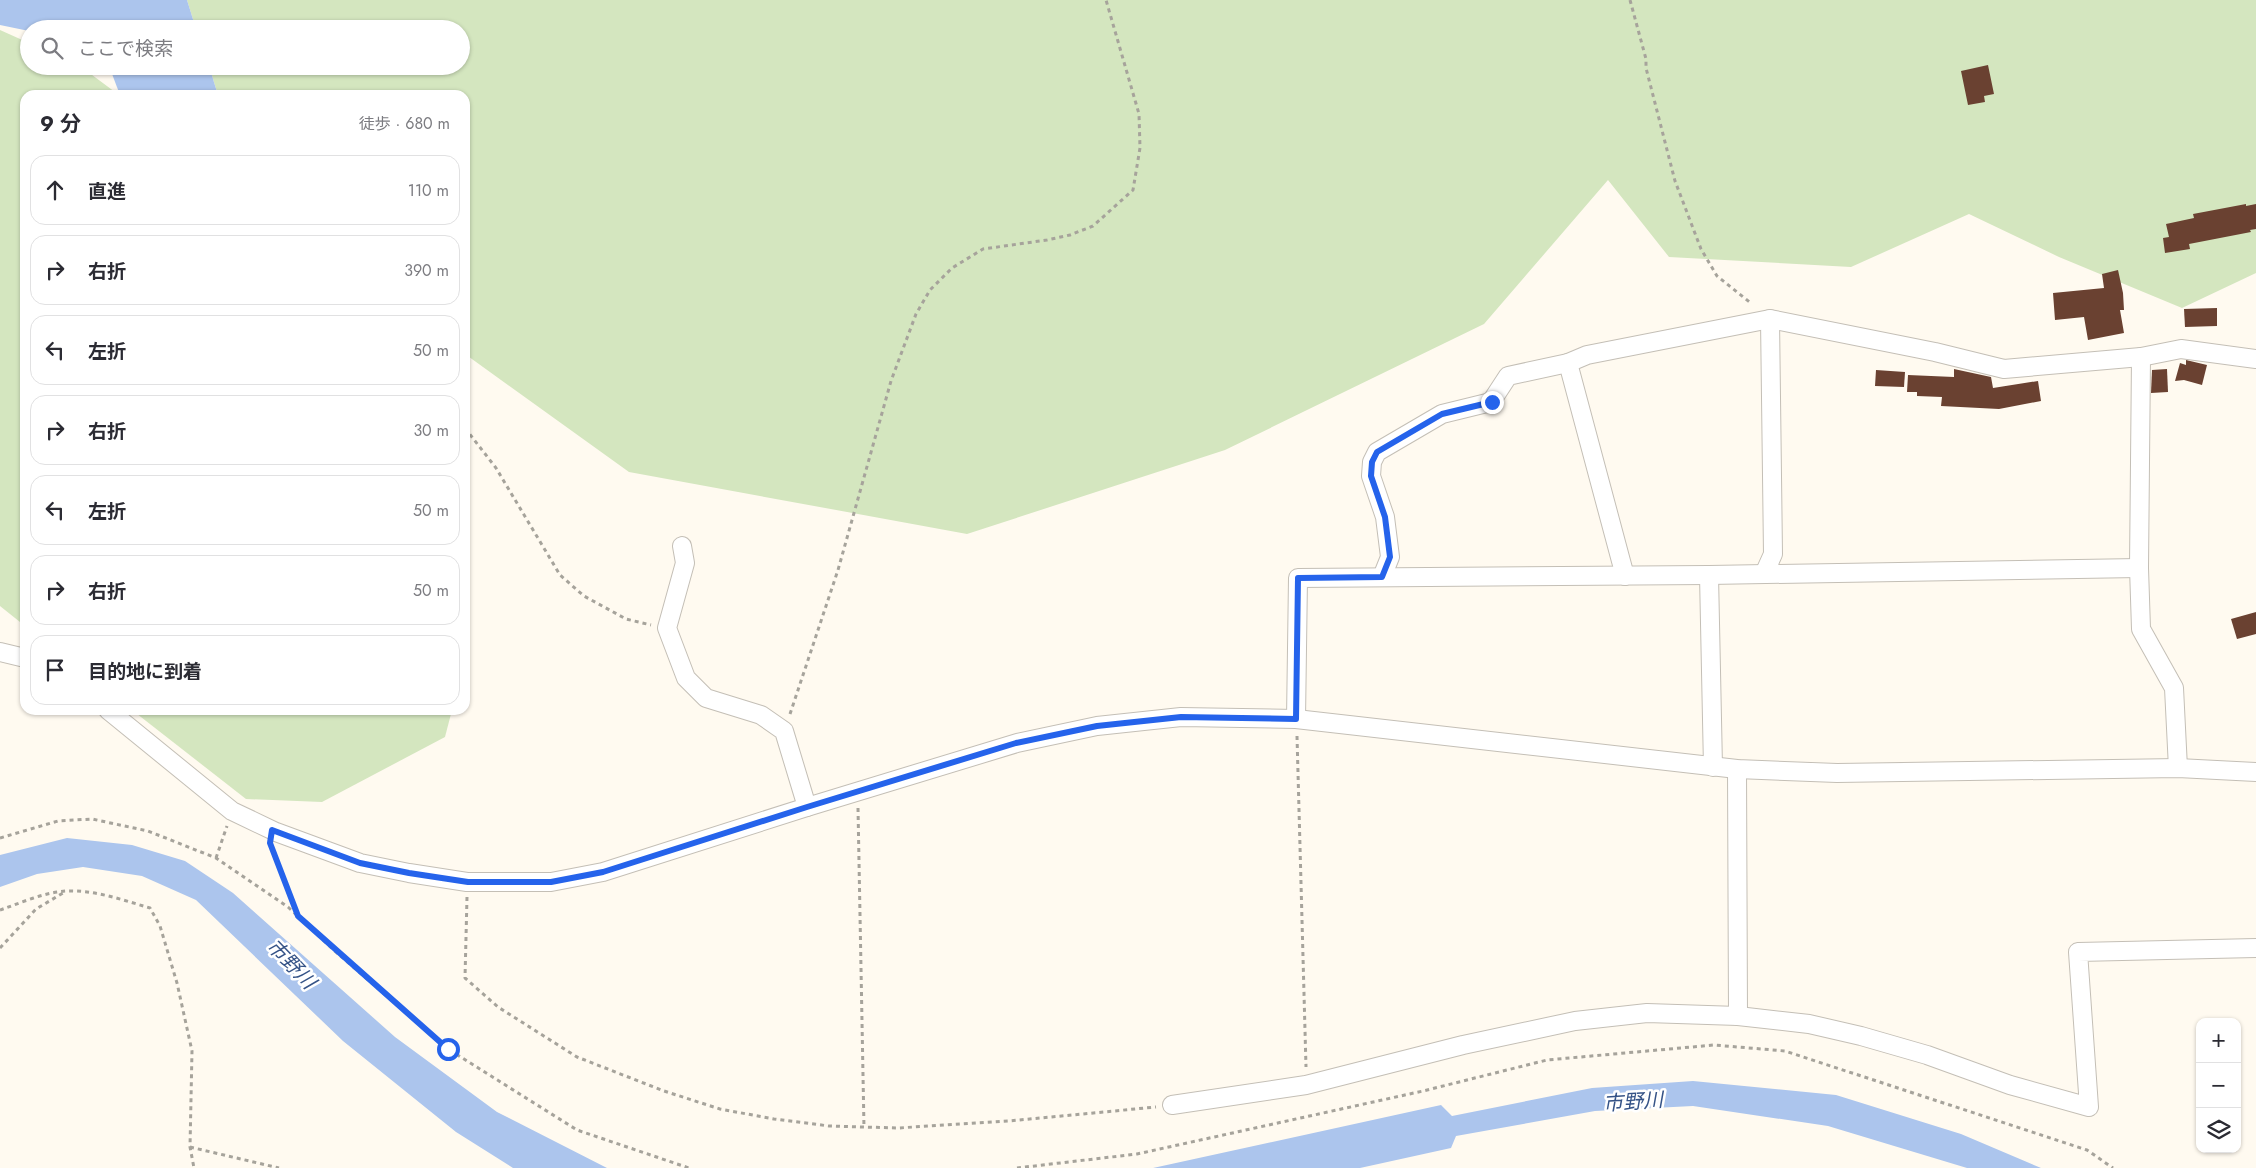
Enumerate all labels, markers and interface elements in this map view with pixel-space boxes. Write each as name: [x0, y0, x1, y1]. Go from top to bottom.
search box: [20, 20, 470, 75]
icon: search: [38, 34, 66, 62]
text: ここで検索: [78, 35, 173, 62]
text: 9 分: [40, 109, 81, 139]
text: 徒歩 · 680 m: [359, 112, 450, 135]
icon: ahead: [41, 176, 69, 204]
text: 直進: [88, 178, 126, 205]
text: 110 m: [408, 179, 449, 202]
icon: right: [41, 256, 69, 284]
text: 右折: [88, 258, 126, 285]
text: 390 m: [404, 259, 449, 282]
icon: left: [41, 336, 69, 364]
text: 左折: [88, 338, 126, 365]
text: 50 m: [413, 339, 449, 362]
route end: [1481, 391, 1504, 414]
icon: right: [41, 416, 69, 444]
text: 右折: [88, 418, 126, 445]
text: 30 m: [413, 419, 449, 442]
icon: left: [41, 496, 69, 524]
text: 左折: [88, 498, 126, 525]
text: 50 m: [413, 499, 449, 522]
icon: right: [41, 576, 69, 604]
text: 右折: [88, 578, 126, 605]
text: 50 m: [413, 579, 449, 602]
icon: arrive: [41, 656, 69, 684]
text: 目的地に到着: [88, 658, 202, 685]
water label: 市野川: [260, 932, 324, 997]
map controls: [2196, 1018, 2241, 1153]
button: +: [2196, 1018, 2241, 1063]
route start: [437, 1038, 460, 1061]
button: −: [2196, 1063, 2241, 1108]
water label: 市野川: [1602, 1085, 1666, 1119]
button: layers: [2196, 1108, 2241, 1153]

